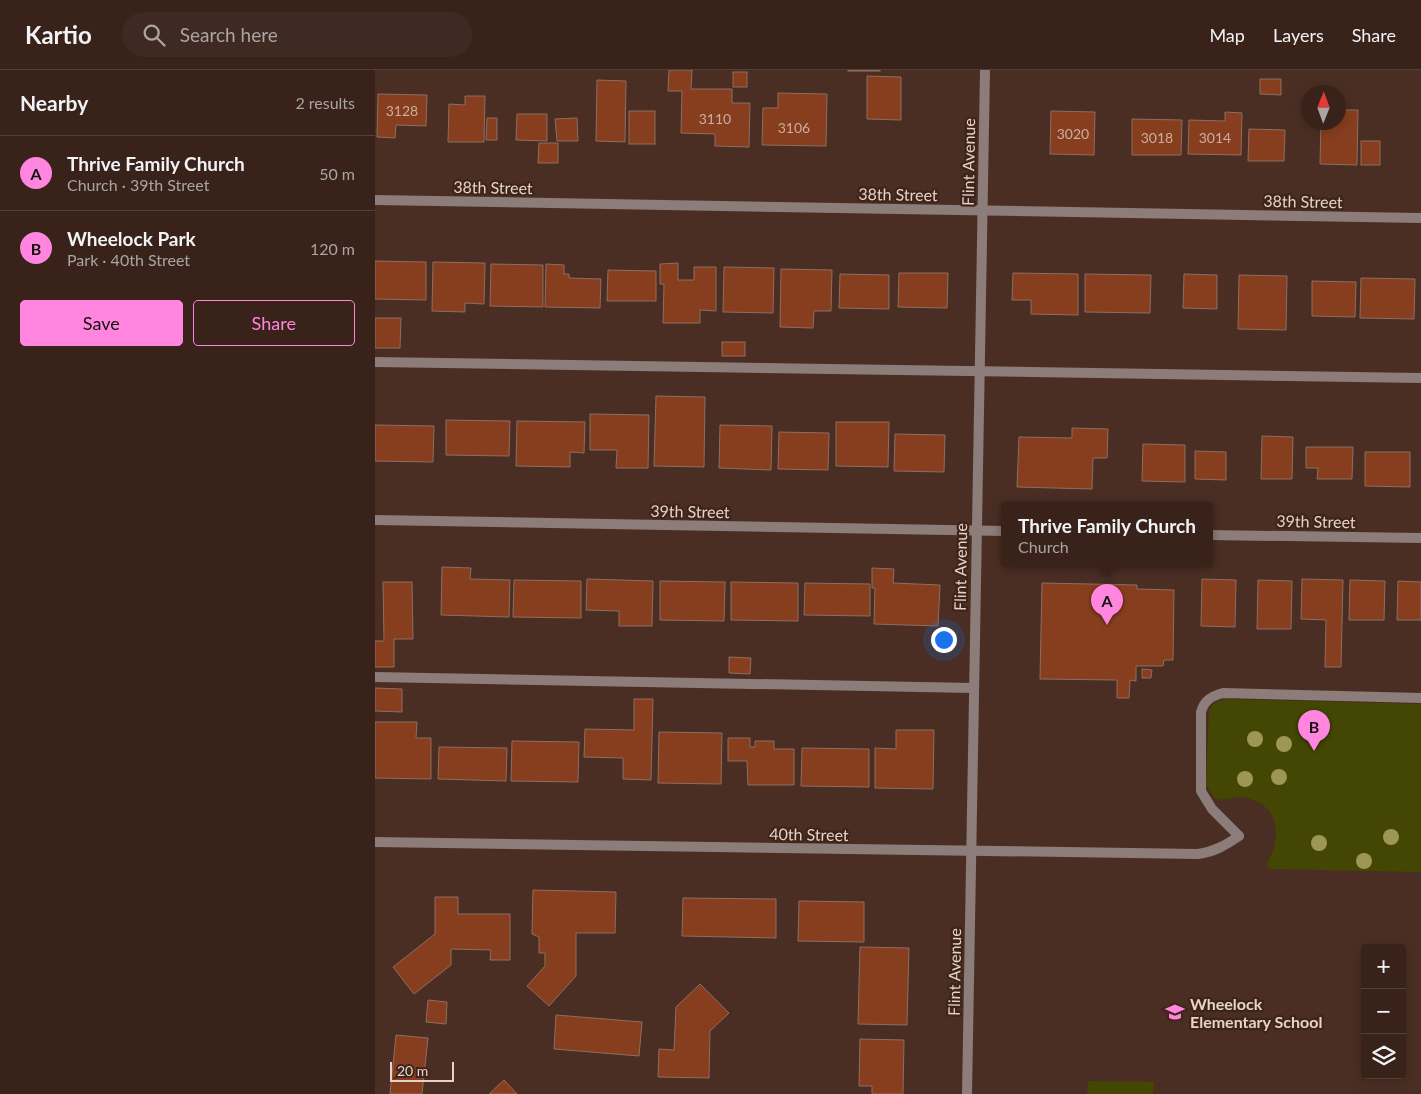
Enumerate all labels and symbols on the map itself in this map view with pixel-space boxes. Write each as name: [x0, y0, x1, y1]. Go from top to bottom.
north arrow: [1301, 85, 1346, 130]
house number: 3128: [386, 102, 418, 119]
house number: 3110: [699, 110, 731, 127]
street label: Flint Avenue: [958, 118, 978, 206]
house number: 3106: [778, 119, 810, 136]
house number: 3020: [1057, 125, 1089, 142]
house number: 3018: [1141, 129, 1173, 146]
house number: 3014: [1199, 129, 1231, 146]
street label: 38th Street: [453, 177, 533, 197]
street label: 38th Street: [858, 184, 938, 204]
street label: 38th Street: [1263, 191, 1343, 211]
street label: 39th Street: [650, 501, 730, 521]
street label: 39th Street: [1276, 511, 1356, 531]
street label: Flint Avenue: [950, 523, 970, 611]
pin: A: [1091, 584, 1123, 625]
your location: [931, 627, 957, 653]
pin: B: [1298, 710, 1330, 751]
street label: 40th Street: [769, 824, 849, 844]
street label: Flint Avenue: [944, 928, 964, 1016]
place label: Wheelock Elementary School: [1190, 994, 1322, 1031]
school or university icon: Wheelock Elementary School: [1164, 1001, 1186, 1023]
scale bar: [390, 1059, 454, 1082]

